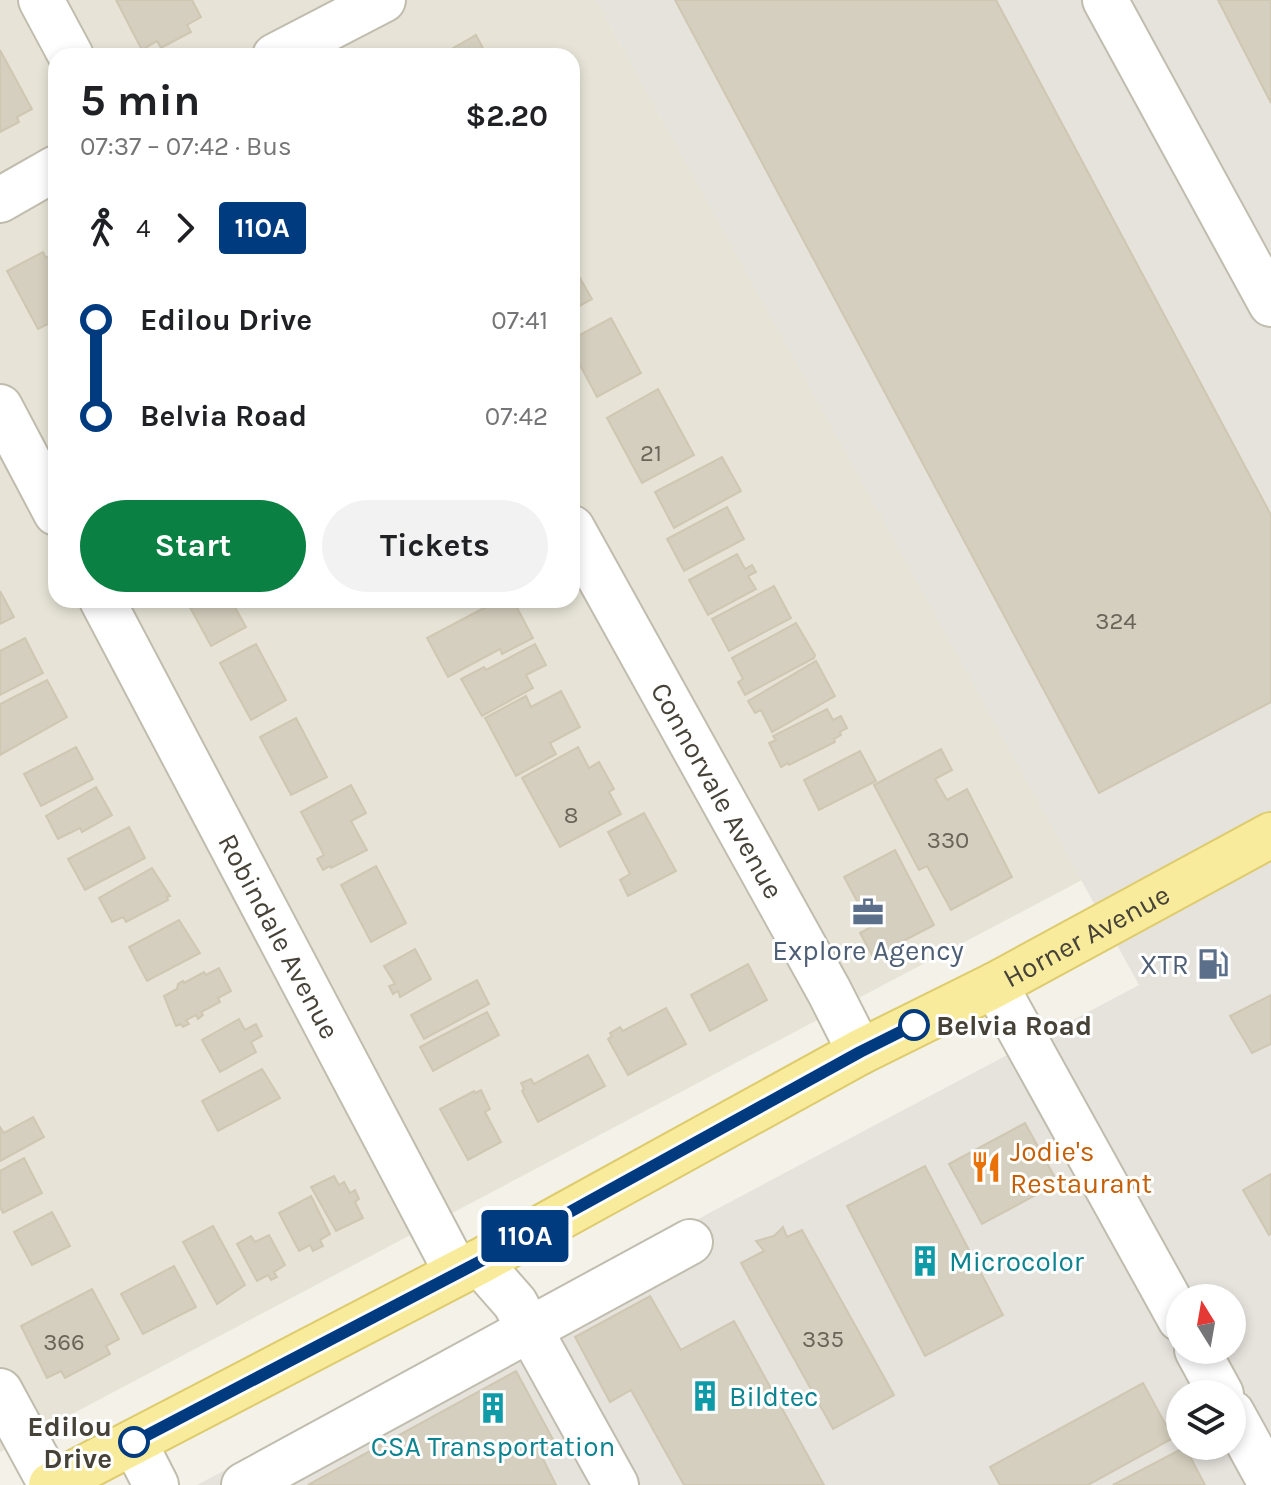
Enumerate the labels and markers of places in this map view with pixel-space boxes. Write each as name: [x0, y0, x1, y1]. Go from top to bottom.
office icon: Explore Agency: [851, 895, 885, 929]
place label: Explore Agency: [772, 934, 964, 967]
fuel station icon: XTR: [1196, 947, 1230, 981]
place label: XTR: [1140, 948, 1189, 981]
place label: Belvia Road: [936, 1009, 1092, 1042]
marker: Belvia Road: [899, 1010, 929, 1040]
place label: Jodie's Restaurant: [1010, 1135, 1152, 1200]
restaurant icon: Jodie's Restaurant: [969, 1150, 1003, 1184]
building icon: Microcolor: [908, 1244, 942, 1278]
place label: Microcolor: [949, 1245, 1085, 1278]
building icon: Bildtec: [688, 1379, 722, 1413]
place label: Bildtec: [729, 1380, 819, 1413]
building icon: CSA Transportation: [476, 1391, 510, 1425]
place label: Edilou Drive: [27, 1410, 112, 1475]
marker: Edilou Drive: [119, 1427, 149, 1457]
place label: CSA Transportation: [371, 1430, 615, 1463]

